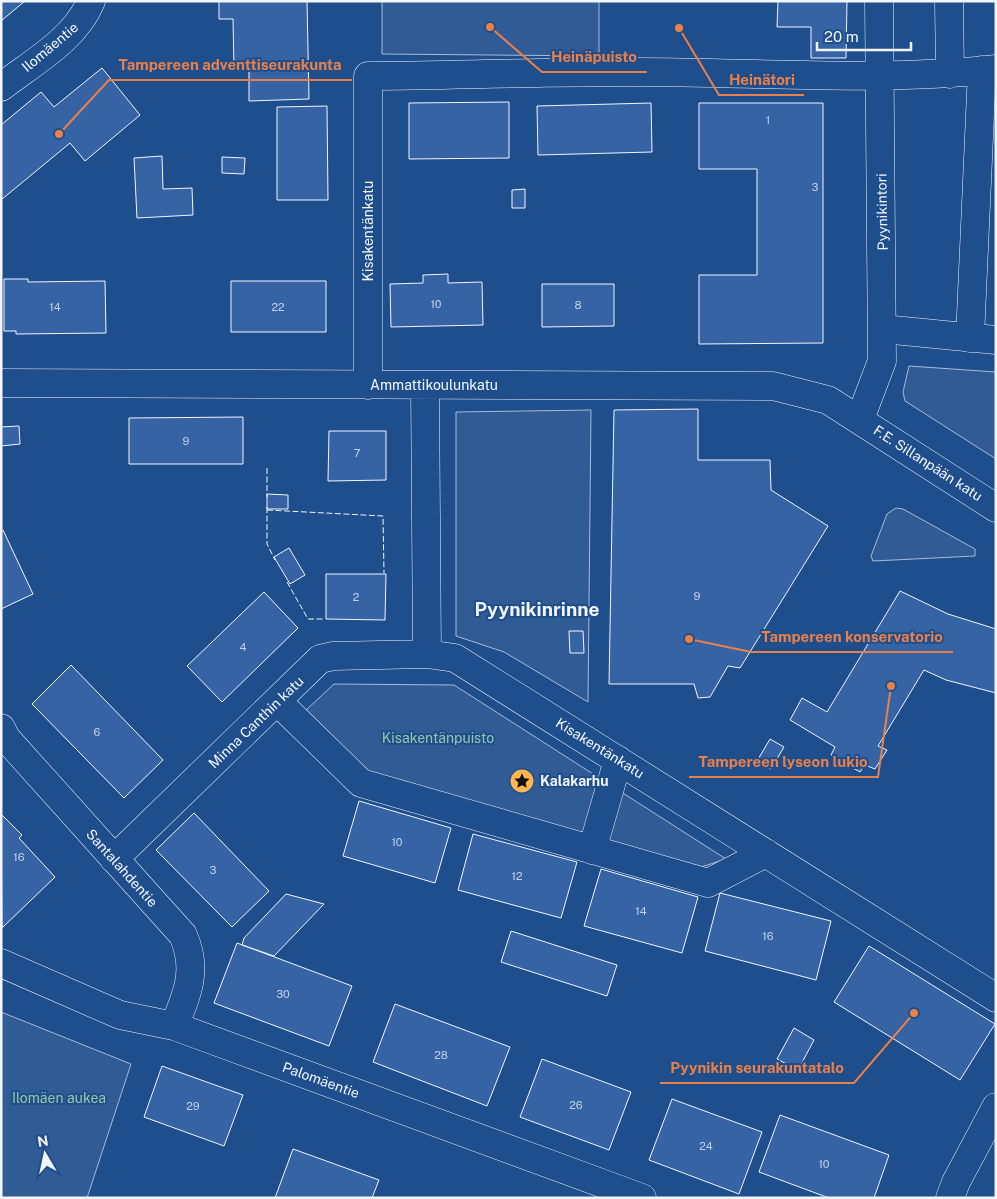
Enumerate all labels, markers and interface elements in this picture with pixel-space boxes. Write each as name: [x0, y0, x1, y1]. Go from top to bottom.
street label: Ilomäentie: [19, 19, 81, 75]
scale bar: [817, 20, 911, 52]
text: 20 m: [824, 28, 859, 45]
callout: Heinäpuisto: [542, 42, 647, 72]
text: Heinäpuisto: [551, 48, 637, 65]
callout: Tampereen adventtiseurakunta: [109, 50, 352, 80]
text: Tampereen adventtiseurakunta: [118, 56, 342, 73]
callout: Heinätori: [719, 65, 804, 95]
text: Heinätori: [729, 71, 795, 88]
house number: 1: [766, 114, 770, 126]
street label: Pyynikintori: [873, 173, 891, 251]
street label: Kisakentänkatu: [360, 181, 376, 281]
house number: 3: [812, 181, 819, 193]
house number: 10: [430, 298, 442, 310]
house number: 8: [574, 299, 582, 311]
house number: 14: [49, 301, 61, 313]
house number: 22: [271, 301, 285, 313]
street label: Ammattikoulunkatu: [370, 377, 498, 393]
street label: F.E. Sillanpään katu: [871, 422, 985, 504]
house number: 9: [183, 435, 190, 447]
house number: 7: [354, 447, 361, 459]
house number: 9: [694, 590, 701, 602]
house number: 2: [353, 591, 360, 603]
district label: Pyynikinrinne: [475, 598, 599, 620]
callout: Tampereen konservatorio: [751, 622, 953, 652]
text: Tampereen konservatorio: [761, 628, 943, 645]
house number: 4: [240, 641, 247, 653]
street label: Minna Canthin katu: [205, 673, 307, 771]
street label: Kisakentänkatu: [553, 714, 647, 782]
house number: 6: [94, 726, 101, 738]
park label: Kisakentänpuisto: [382, 730, 494, 746]
callout: Tampereen lyseon lukio: [689, 747, 878, 777]
text: Tampereen lyseon lukio: [698, 753, 868, 770]
place icon: Kalakarhu: [509, 768, 535, 794]
place label: Kalakarhu: [540, 773, 608, 789]
street label: Santalahdentie: [83, 826, 161, 910]
house number: 10: [391, 836, 403, 848]
house number: 16: [13, 851, 25, 863]
house number: 3: [210, 864, 217, 876]
house number: 12: [511, 870, 523, 882]
house number: 14: [635, 905, 647, 917]
house number: 16: [762, 930, 774, 942]
house number: 30: [276, 988, 290, 1000]
house number: 28: [434, 1049, 448, 1061]
callout: Pyynikin seurakuntatalo: [660, 1053, 854, 1083]
street label: Palomäentie: [280, 1059, 362, 1101]
text: Pyynikin seurakuntatalo: [670, 1059, 844, 1076]
park label: Ilomäen aukea: [12, 1090, 106, 1106]
house number: 26: [569, 1099, 583, 1111]
house number: 29: [186, 1100, 200, 1112]
north arrow: [20, 1129, 70, 1179]
text: N: [36, 1132, 50, 1150]
house number: 24: [699, 1140, 713, 1152]
house number: 10: [818, 1158, 830, 1170]

